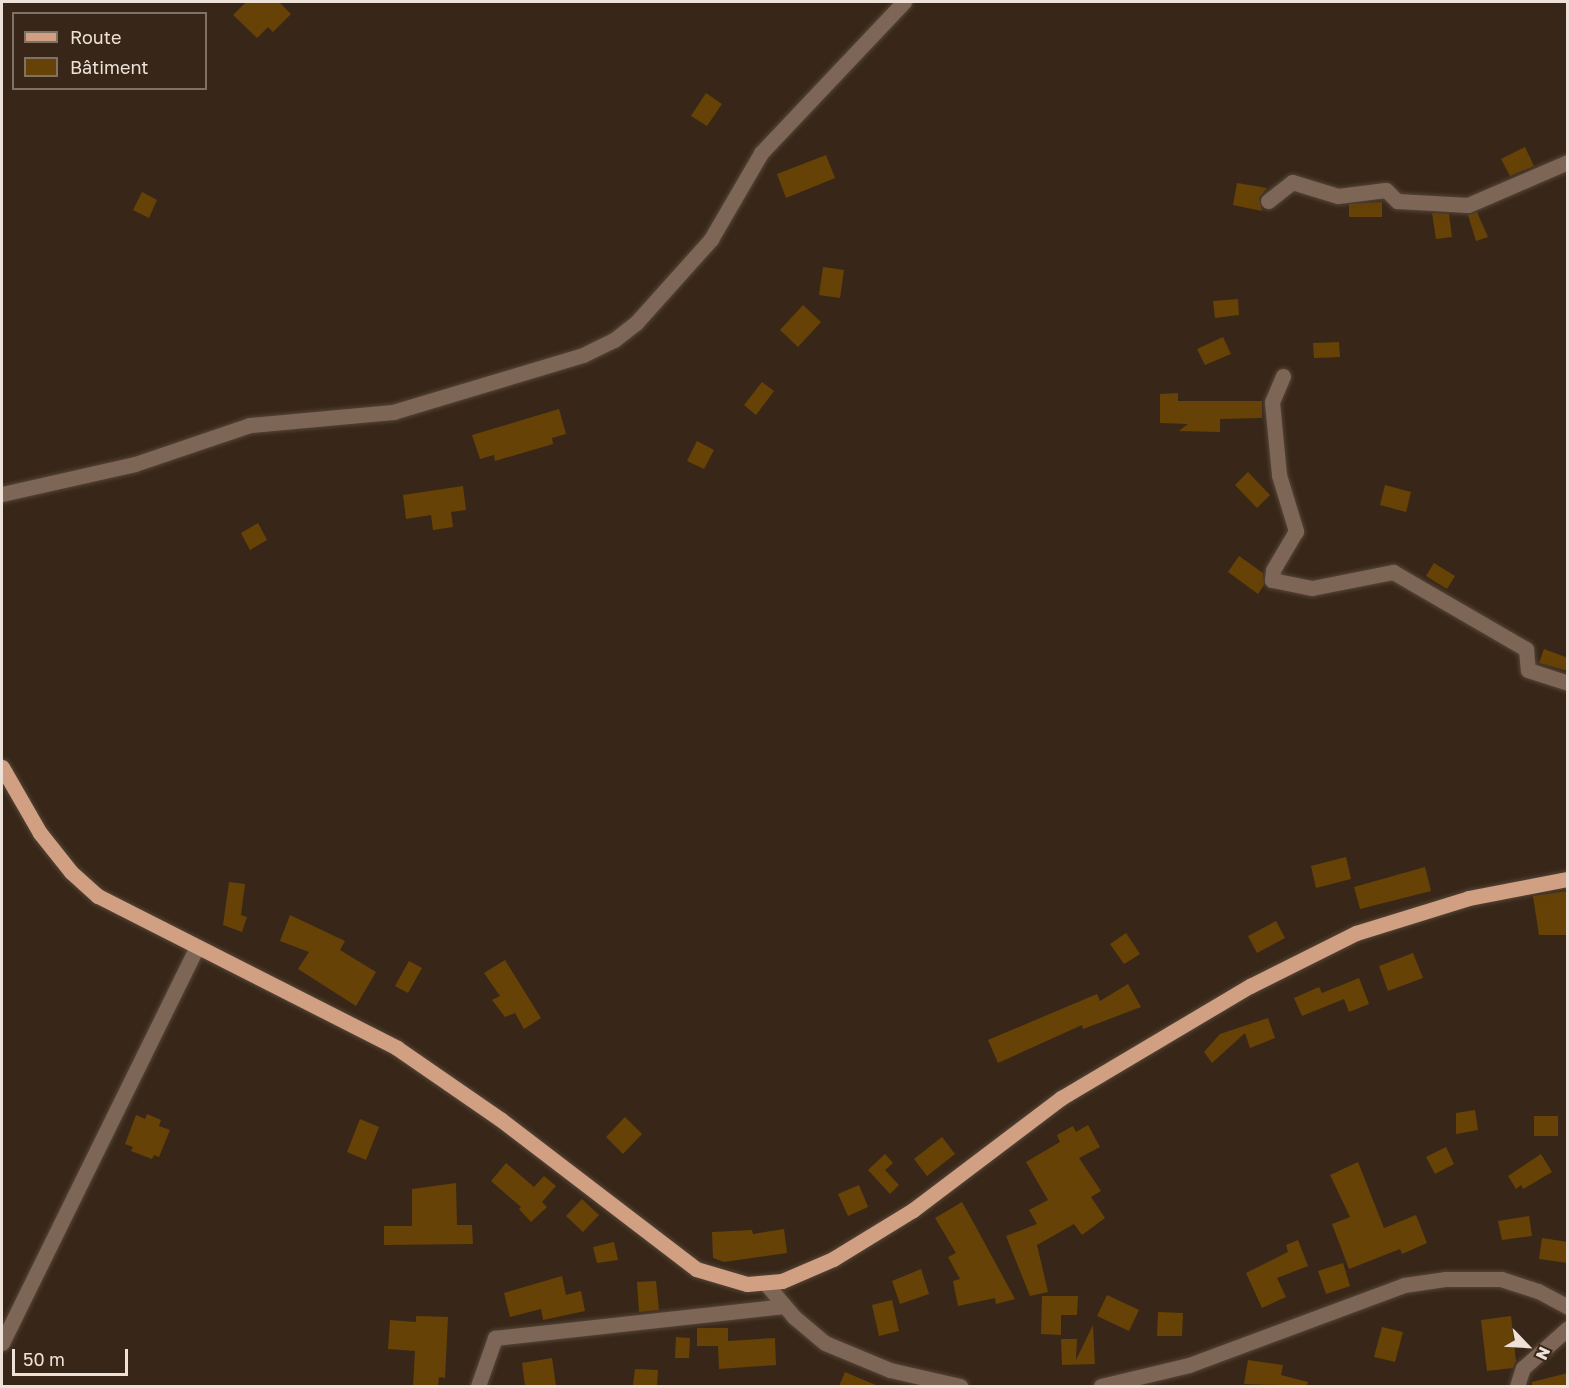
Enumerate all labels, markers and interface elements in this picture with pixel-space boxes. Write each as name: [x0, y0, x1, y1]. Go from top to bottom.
legend: [12, 12, 207, 90]
text: Route: [70, 26, 121, 48]
text: Bâtiment: [70, 56, 149, 78]
north arrow: [1497, 1316, 1557, 1376]
scale bar: [15, 1337, 130, 1375]
text: N: [1532, 1344, 1555, 1363]
text: 50 m: [23, 1348, 65, 1370]

